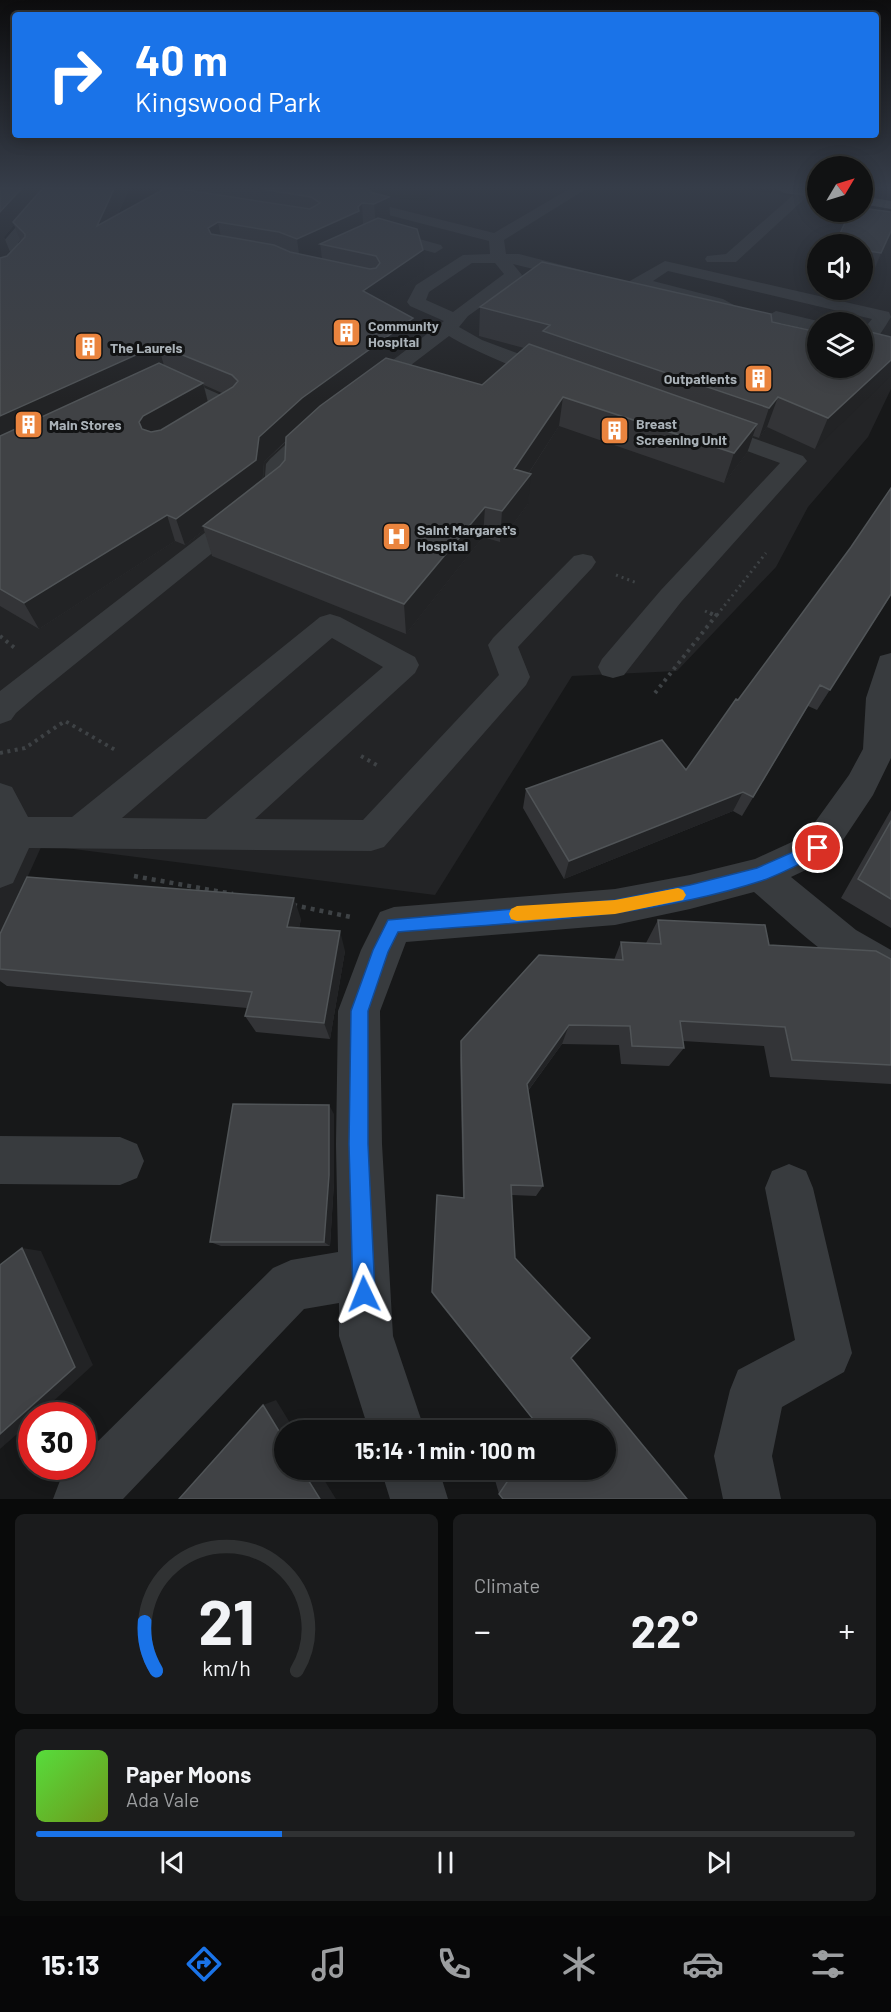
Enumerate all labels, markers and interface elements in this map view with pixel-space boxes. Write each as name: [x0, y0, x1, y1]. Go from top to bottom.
text: 40 m: [135, 34, 228, 84]
icon: right: [36, 36, 114, 114]
text: Kingswood Park: [135, 85, 321, 117]
north arrow: [807, 156, 873, 222]
map controls: [807, 156, 873, 378]
button: sound: [807, 234, 873, 300]
button: layers: [807, 312, 873, 378]
building icon: Community Hospital: [331, 317, 363, 349]
place label: Community Hospital: [368, 317, 439, 350]
building icon: The Laurels: [73, 331, 105, 363]
place label: The Laurels: [110, 339, 183, 356]
building icon: Outpatients: [742, 362, 774, 394]
place label: Outpatients: [664, 370, 737, 387]
building icon: Main Stores: [12, 408, 44, 440]
building icon: Breast Screening Unit: [599, 415, 631, 447]
place label: Breast Screening Unit: [636, 415, 727, 448]
place label: Main Stores: [49, 416, 122, 433]
hospital icon: Saint Margaret's Hospital: [380, 521, 412, 553]
place label: Saint Margaret's Hospital: [417, 521, 517, 554]
pin: [792, 822, 843, 873]
icon: arrive: [801, 831, 834, 864]
position arrow: [332, 1262, 396, 1326]
speed limit sign: 30: [18, 1402, 96, 1480]
text: 15:14 · 1 min · 100 m: [355, 1437, 535, 1463]
text: Climate: [474, 1573, 540, 1597]
text: 21: [198, 1583, 255, 1657]
text: 22°: [631, 1603, 698, 1657]
text: −: [474, 1610, 491, 1650]
text: +: [838, 1610, 855, 1650]
text: km/h: [202, 1655, 251, 1680]
text: Paper Moons: [126, 1761, 251, 1787]
text: Ada Vale: [126, 1787, 199, 1811]
icon: previous: [156, 1846, 189, 1879]
icon: pause: [429, 1846, 462, 1879]
icon: next: [702, 1846, 735, 1879]
icon: directions: [183, 1943, 225, 1985]
icon: music: [308, 1943, 350, 1985]
icon: phone: [433, 1943, 475, 1985]
icon: climate: [558, 1943, 600, 1985]
icon: car: [682, 1943, 724, 1985]
icon: filters: [807, 1943, 849, 1985]
text: 15:13: [41, 1948, 100, 1980]

